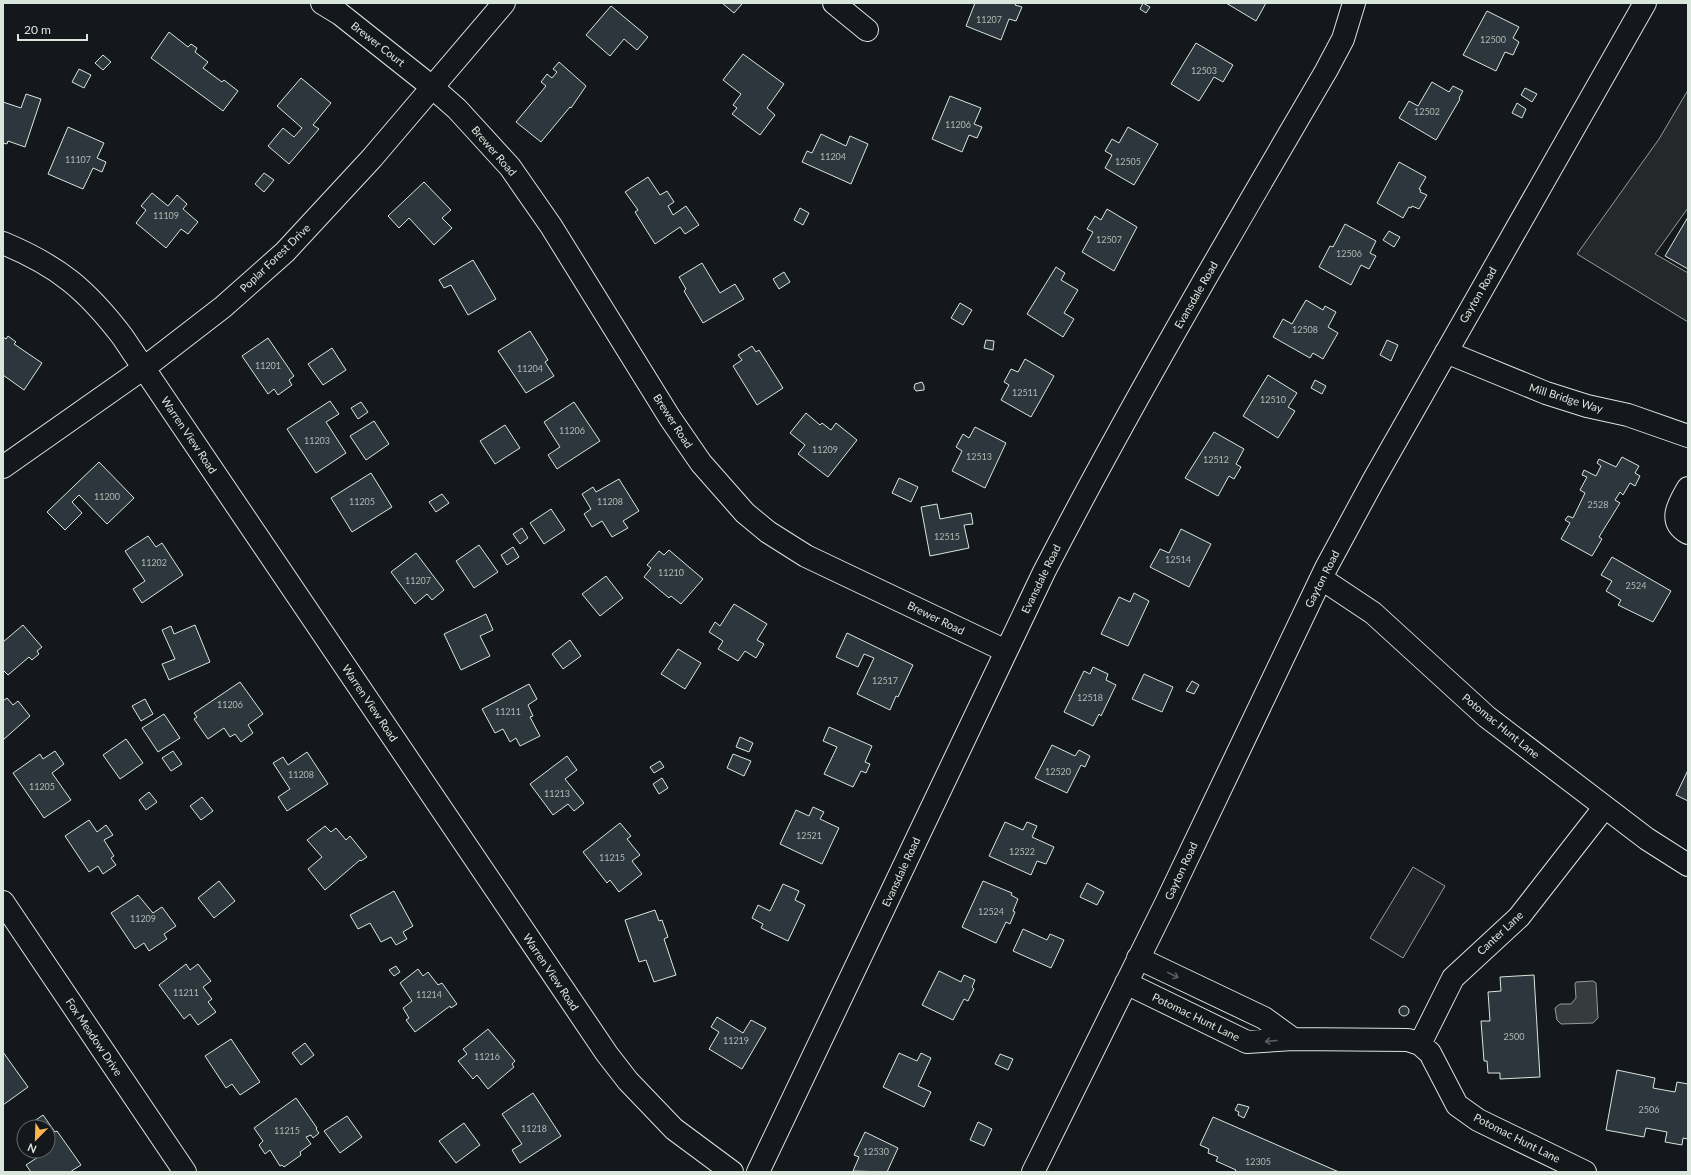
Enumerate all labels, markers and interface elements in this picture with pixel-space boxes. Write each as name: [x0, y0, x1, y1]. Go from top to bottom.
house number: 11207: [976, 14, 1002, 25]
scale bar: [18, 16, 87, 42]
street label: Brewer Court: [349, 18, 408, 69]
text: 20 m: [24, 22, 51, 37]
house number: 12500: [1480, 34, 1506, 45]
house number: 12503: [1191, 65, 1217, 76]
house number: 12502: [1414, 106, 1440, 117]
house number: 11206: [945, 119, 971, 130]
street label: Brewer Road: [469, 123, 520, 178]
house number: 11204: [820, 151, 846, 162]
house number: 11107: [65, 154, 91, 165]
house number: 12505: [1115, 156, 1141, 167]
house number: 11109: [153, 210, 179, 221]
street label: Poplar Forest Drive: [237, 221, 313, 295]
house number: 12507: [1096, 234, 1122, 245]
house number: 12506: [1336, 248, 1362, 259]
street label: Evansdale Road: [1171, 259, 1220, 331]
street label: Gayton Road: [1456, 264, 1499, 325]
house number: 12508: [1292, 324, 1318, 335]
house number: 11201: [255, 360, 281, 371]
house number: 11204: [517, 363, 543, 374]
street label: Mill Bridge Way: [1528, 380, 1605, 415]
house number: 12511: [1012, 387, 1038, 398]
street label: Brewer Road: [651, 391, 696, 450]
street label: Warren View Road: [159, 394, 220, 476]
house number: 12510: [1260, 394, 1286, 405]
house number: 11206: [559, 425, 585, 436]
house number: 11203: [304, 435, 330, 446]
house number: 11209: [812, 444, 838, 455]
house number: 12513: [966, 451, 992, 462]
house number: 12512: [1203, 454, 1229, 465]
house number: 11200: [94, 491, 120, 502]
house number: 11205: [349, 496, 375, 507]
house number: 11208: [597, 496, 623, 507]
house number: 2528: [1588, 499, 1608, 510]
house number: 12515: [934, 531, 960, 542]
street label: Evansdale Road: [1018, 542, 1063, 615]
street label: Gayton Road: [1302, 548, 1342, 610]
house number: 12514: [1165, 554, 1191, 565]
house number: 11202: [141, 557, 167, 568]
house number: 11210: [658, 567, 684, 578]
house number: 11207: [405, 575, 431, 586]
house number: 2524: [1626, 580, 1646, 591]
street label: Brewer Road: [906, 598, 967, 637]
street label: Warren View Road: [340, 662, 401, 744]
house number: 12517: [872, 675, 898, 686]
street label: Potomac Hunt Lane: [1460, 691, 1543, 761]
house number: 12518: [1077, 692, 1103, 703]
house number: 11206: [217, 699, 243, 710]
house number: 11211: [495, 706, 521, 717]
house number: 12520: [1045, 766, 1071, 777]
house number: 11208: [288, 769, 314, 780]
house number: 11205: [29, 781, 55, 792]
house number: 11213: [544, 788, 570, 799]
house number: 12521: [796, 830, 822, 841]
street label: Evansdale Road: [879, 835, 922, 909]
street label: Gayton Road: [1161, 840, 1200, 902]
house number: 12522: [1009, 846, 1035, 857]
house number: 11215: [599, 852, 625, 863]
house number: 12524: [978, 906, 1004, 917]
street label: Canter Lane: [1474, 908, 1526, 957]
house number: 11209: [130, 913, 156, 924]
street label: Warren View Road: [521, 931, 582, 1013]
one-way arrow: [1167, 972, 1179, 979]
house number: 11211: [173, 987, 199, 998]
house number: 11214: [416, 989, 442, 1000]
street label: Potomac Hunt Lane: [1150, 990, 1242, 1043]
street label: Fox Meadow Drive: [64, 995, 125, 1078]
house number: 2500: [1504, 1031, 1524, 1042]
house number: 11219: [723, 1035, 749, 1046]
one-way arrow: [1265, 1038, 1278, 1045]
house number: 11216: [474, 1051, 500, 1062]
house number: 2506: [1639, 1104, 1659, 1115]
street label: Potomac Hunt Lane: [1472, 1110, 1563, 1165]
north arrow: [16, 1119, 56, 1159]
house number: 11218: [521, 1123, 547, 1134]
house number: 11215: [274, 1125, 300, 1136]
text: N: [25, 1141, 38, 1156]
house number: 12530: [863, 1146, 889, 1157]
house number: 12305: [1245, 1156, 1271, 1167]

